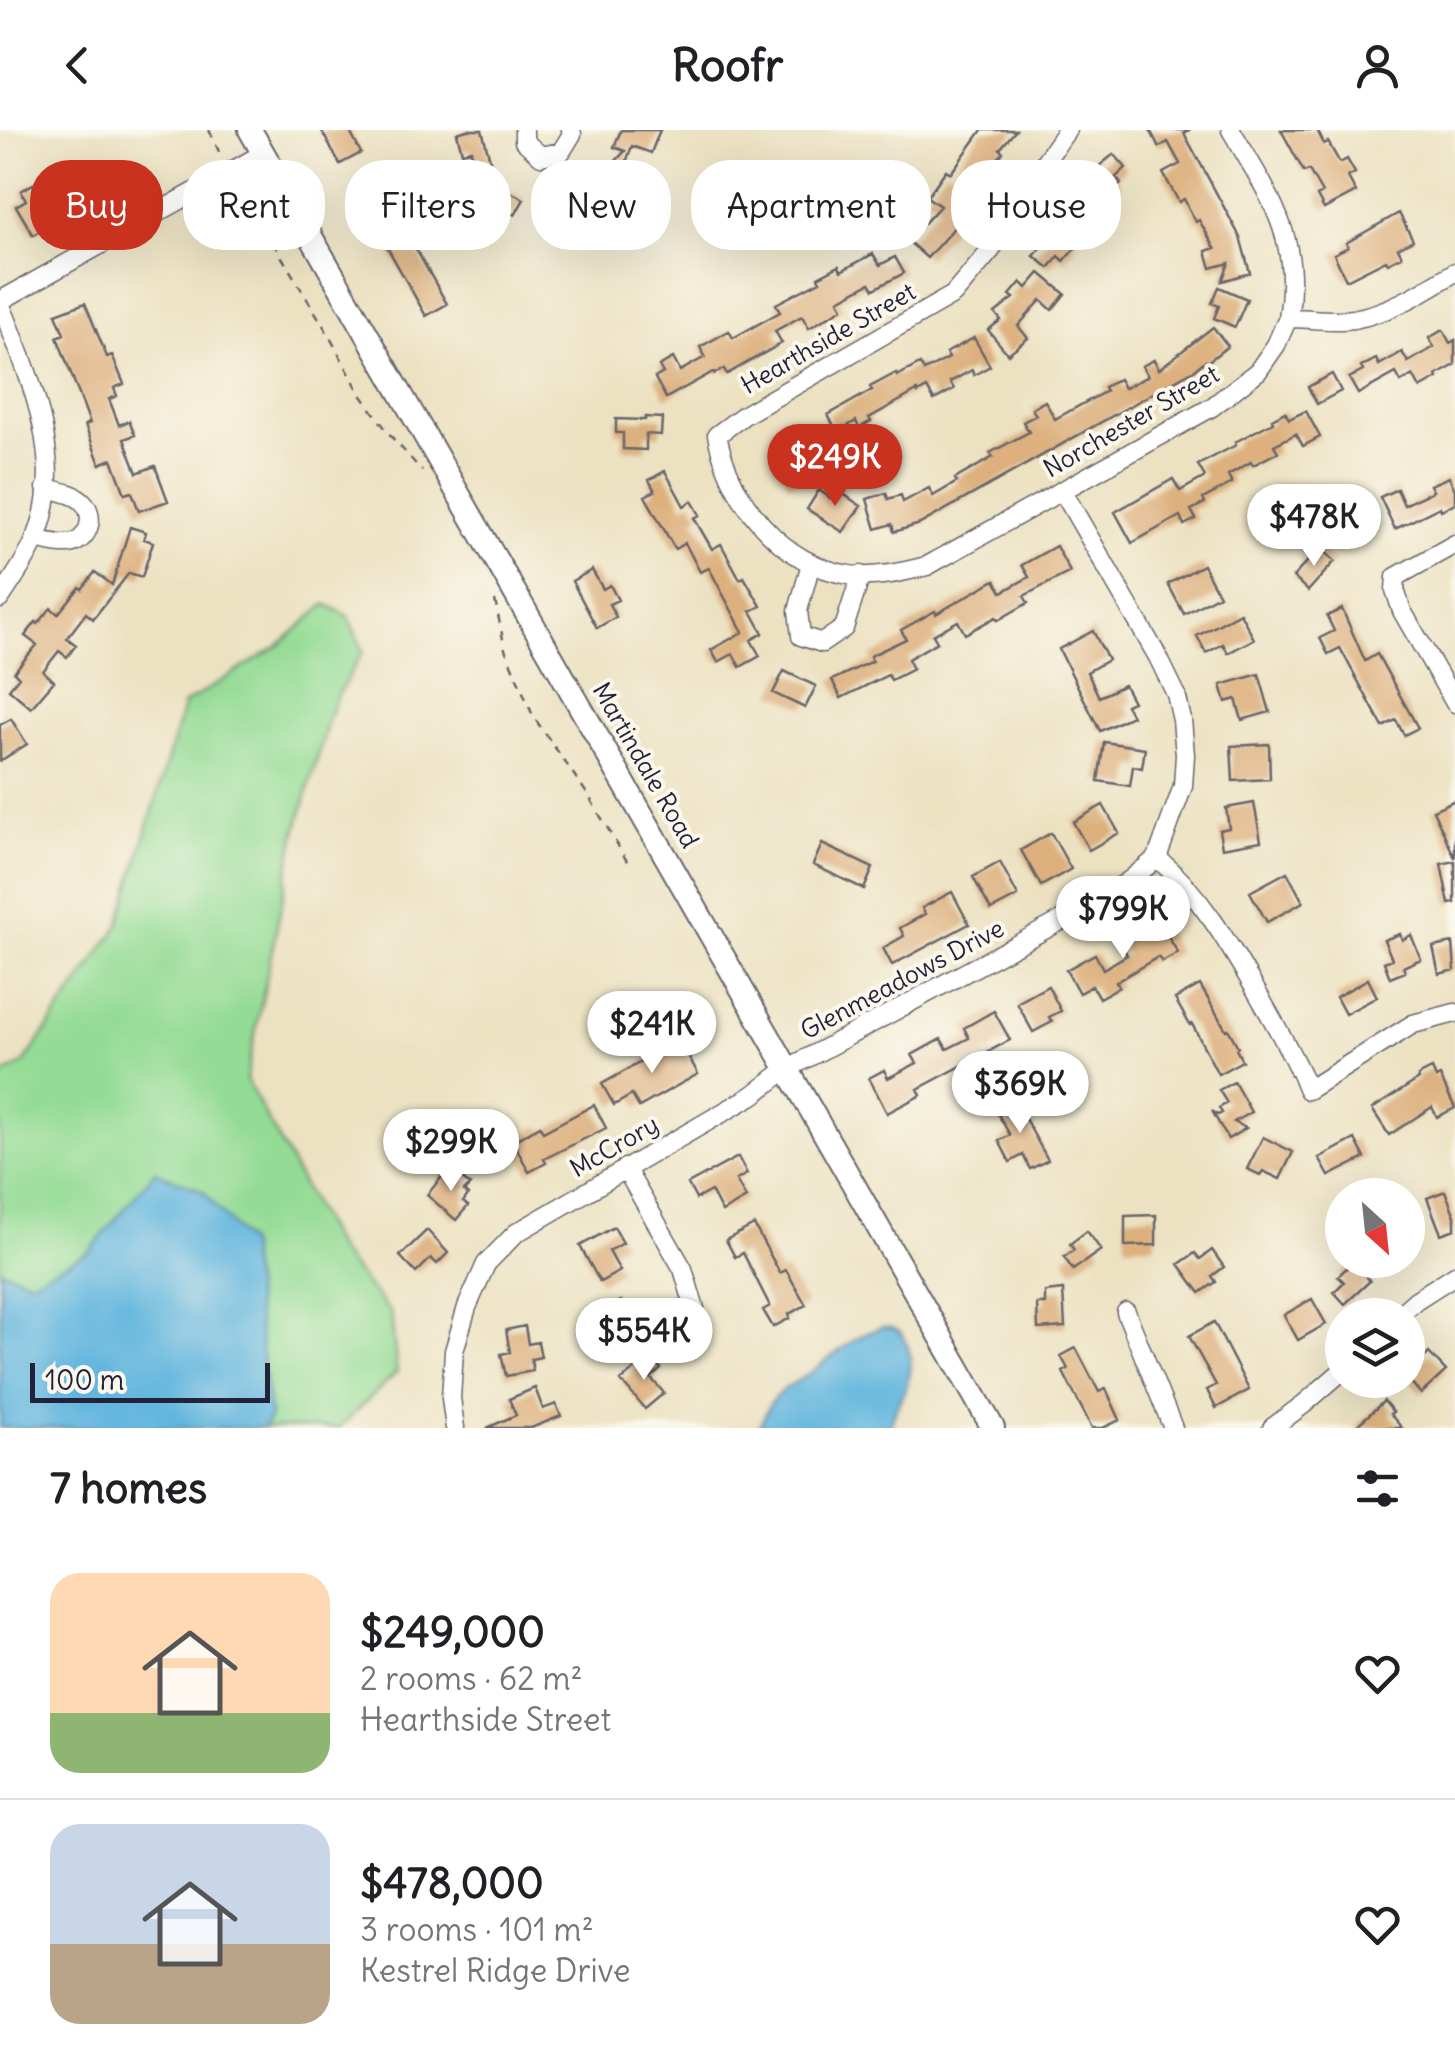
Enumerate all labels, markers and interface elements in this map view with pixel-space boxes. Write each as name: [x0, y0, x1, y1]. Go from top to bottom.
text: Roofr: [672, 37, 783, 93]
icon: back: [50, 38, 105, 93]
icon: person: [1350, 38, 1405, 93]
chip: Buy: [30, 160, 163, 250]
chip: Rent: [183, 160, 325, 250]
chip: Filters: [345, 160, 511, 250]
chip: New: [531, 160, 671, 250]
chip: Apartment: [691, 160, 931, 250]
chip: House: [951, 160, 1121, 250]
street label: Hearthside Street: [735, 275, 921, 401]
street label: Norchester Street: [1037, 358, 1225, 484]
pin: $249K: [765, 424, 905, 509]
text: $249K: [789, 436, 881, 477]
pin: $478K: [1244, 484, 1384, 569]
text: $478K: [1269, 496, 1359, 537]
street label: Martindale Road: [586, 677, 706, 853]
pin: $799K: [1053, 876, 1193, 961]
text: $799K: [1078, 888, 1168, 929]
street label: Glenmeadows Drive: [795, 912, 1009, 1046]
pin: $241K: [582, 991, 722, 1076]
text: $241K: [609, 1003, 695, 1044]
pin: $369K: [950, 1051, 1090, 1136]
text: $369K: [974, 1063, 1066, 1104]
street label: McCrory: [564, 1108, 664, 1184]
pin: $299K: [381, 1109, 521, 1194]
text: $299K: [405, 1121, 497, 1162]
north arrow: [1325, 1178, 1425, 1278]
map controls: [1325, 1178, 1425, 1398]
pin: $554K: [574, 1298, 714, 1383]
button: layers: [1325, 1298, 1425, 1398]
text: $554K: [598, 1310, 690, 1351]
scale bar: [30, 1358, 270, 1402]
text: 100 m: [45, 1362, 124, 1398]
icon: filters: [1350, 1461, 1405, 1516]
text: 7 homes: [50, 1462, 207, 1514]
text: $249,000: [360, 1606, 545, 1658]
icon: home: [130, 1613, 250, 1733]
icon: heart: [1350, 1646, 1405, 1701]
text: 2 rooms · 62 m²: [360, 1658, 583, 1699]
text: Hearthside Street: [360, 1699, 611, 1740]
text: $478,000: [360, 1857, 544, 1909]
icon: home: [130, 1864, 250, 1984]
icon: heart: [1350, 1897, 1405, 1952]
text: 3 rooms · 101 m²: [360, 1909, 594, 1950]
text: Kestrel Ridge Drive: [360, 1950, 630, 1991]

